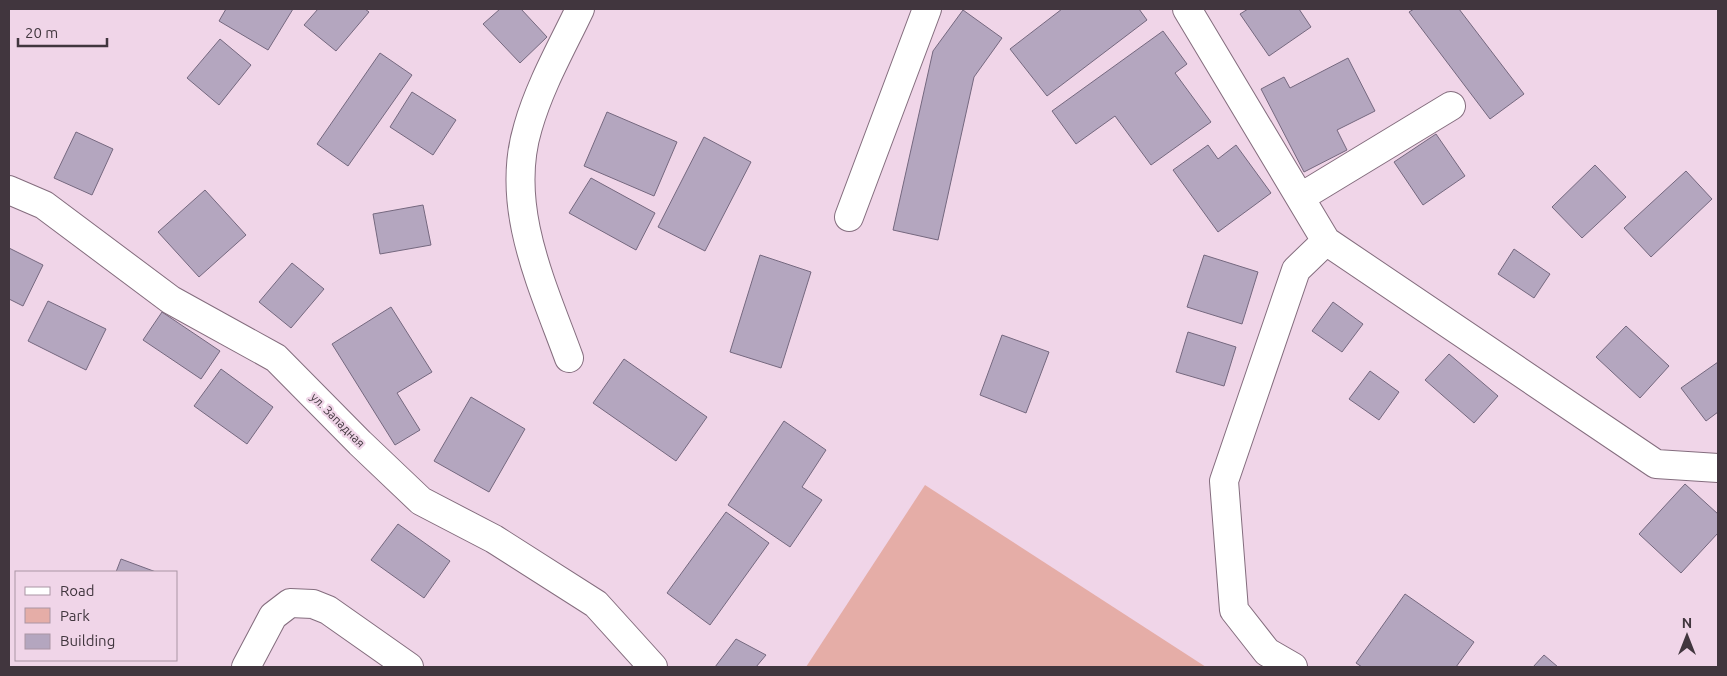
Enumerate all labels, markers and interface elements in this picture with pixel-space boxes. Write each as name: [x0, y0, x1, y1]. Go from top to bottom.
scale bar: [18, 15, 106, 47]
text: 20 m: [25, 24, 58, 41]
street label: ул. Западная: [308, 390, 368, 450]
legend: [15, 571, 178, 661]
text: Road: [60, 582, 95, 599]
text: Park: [60, 607, 90, 624]
north arrow: [1662, 611, 1712, 661]
text: N: [1682, 615, 1692, 631]
text: Building: [60, 632, 115, 649]

